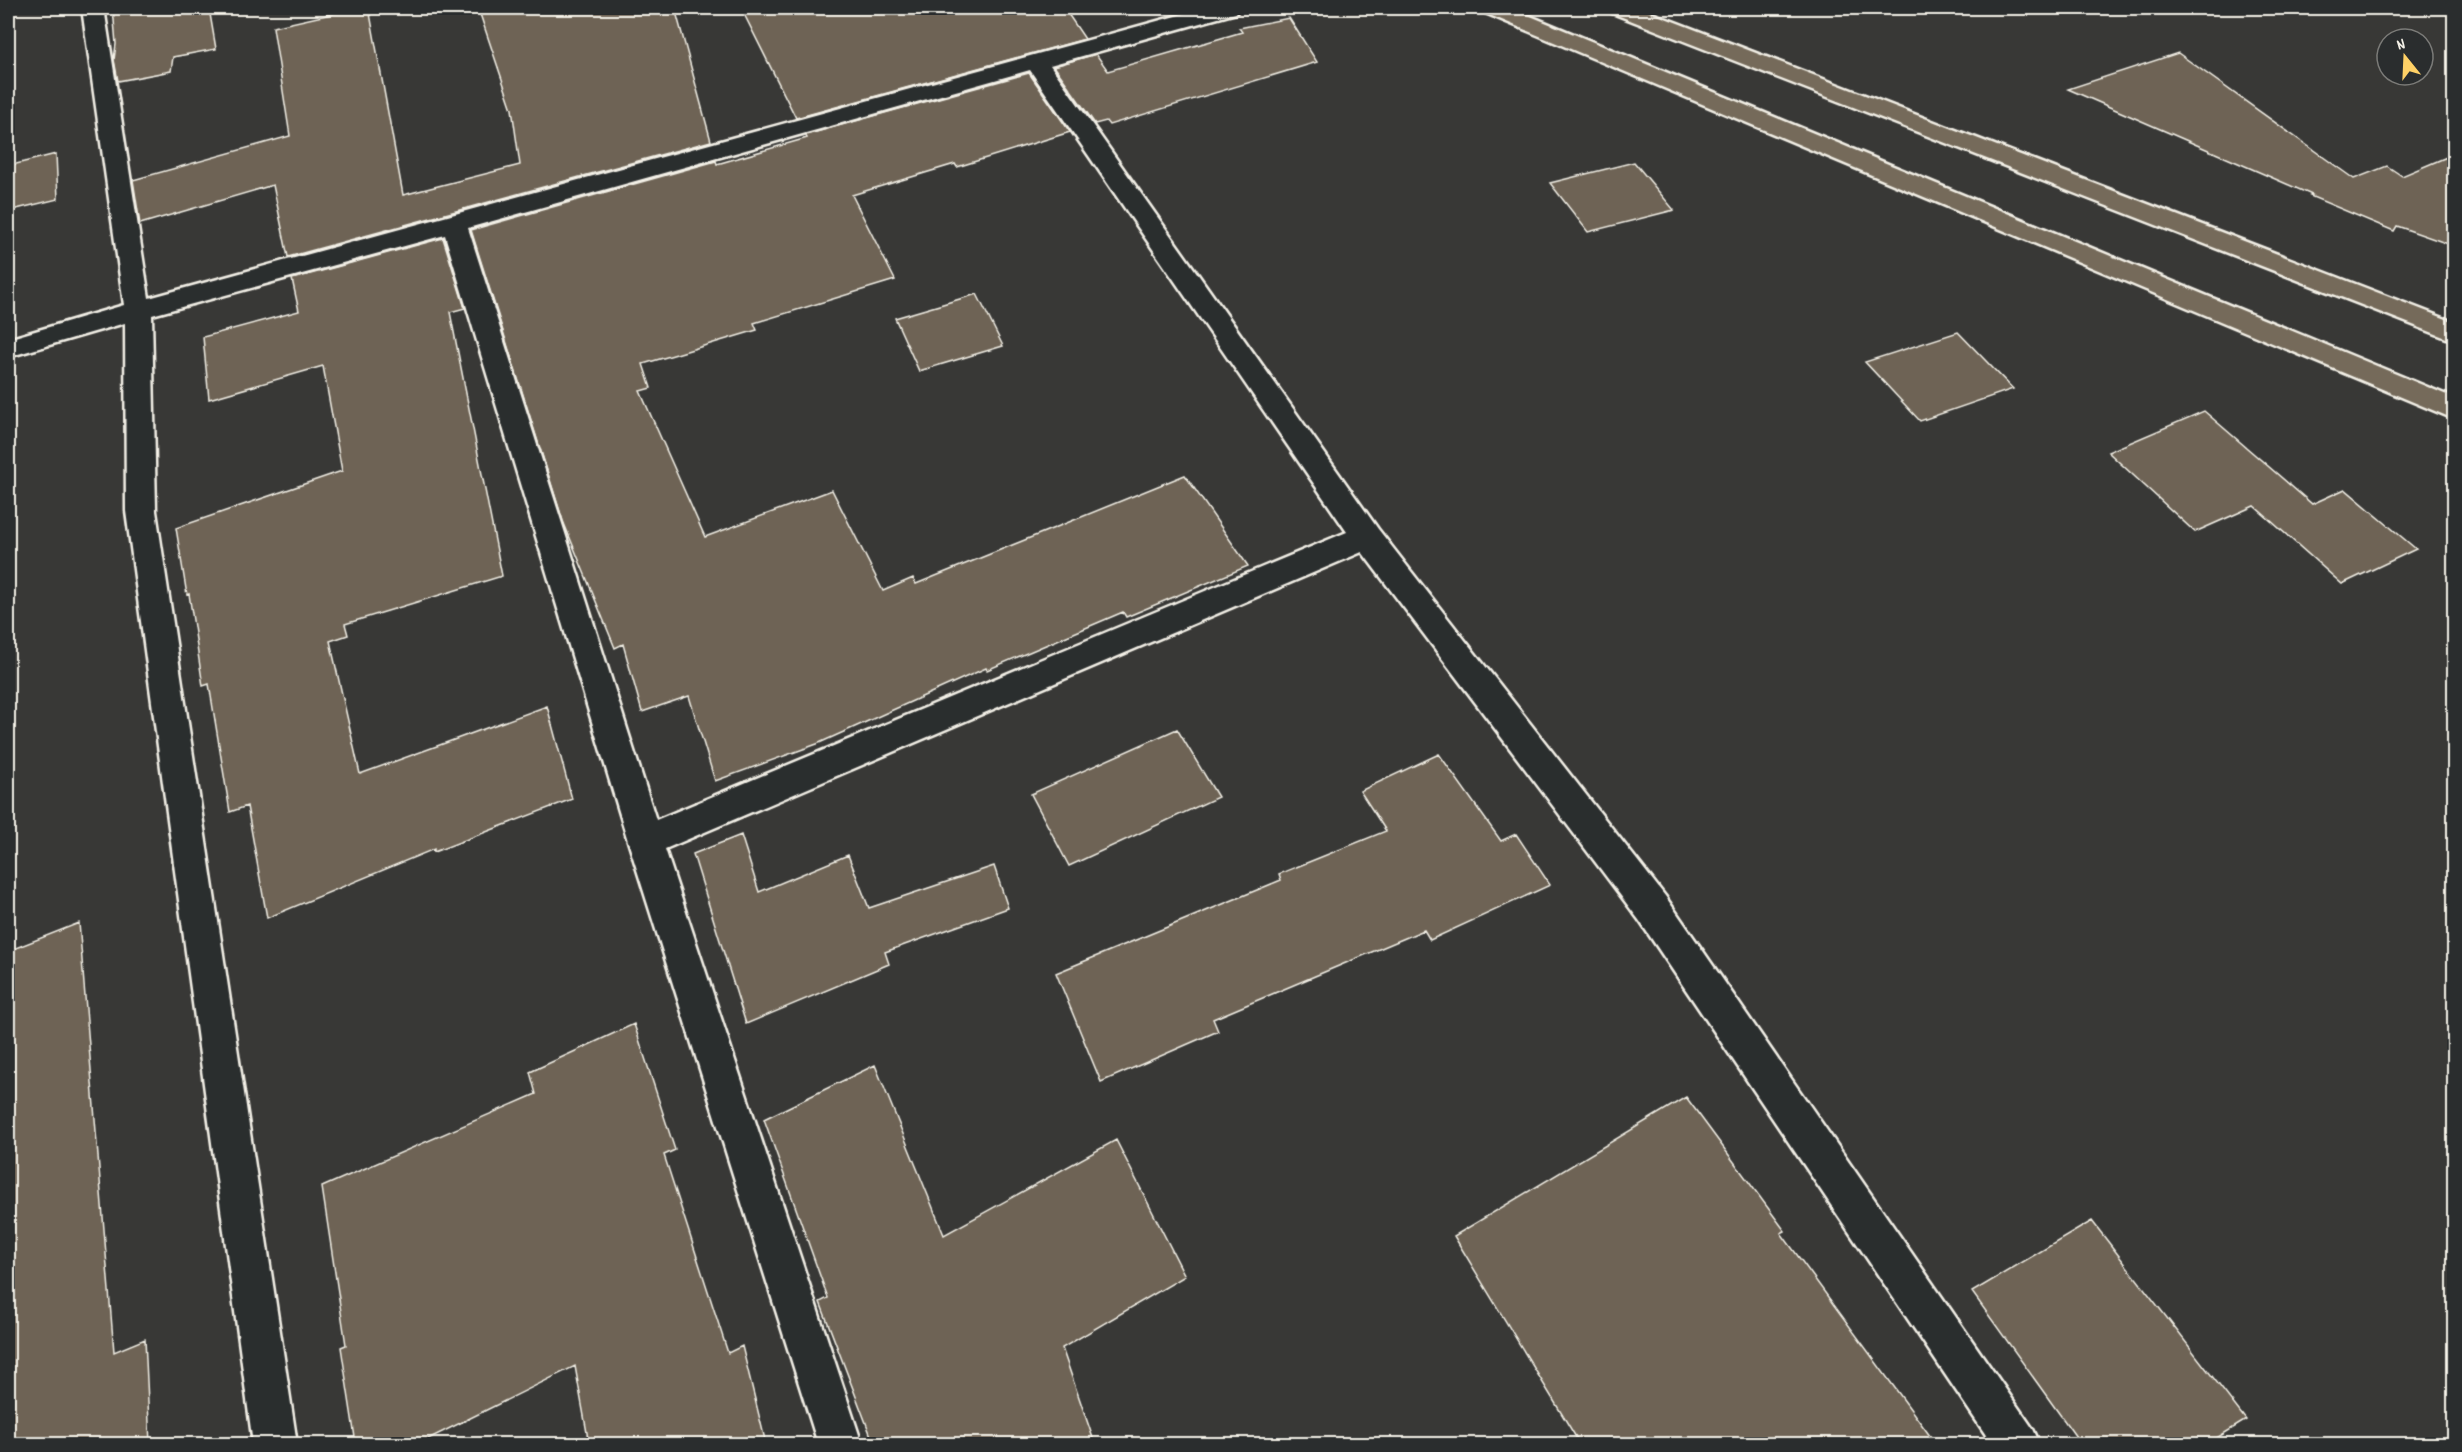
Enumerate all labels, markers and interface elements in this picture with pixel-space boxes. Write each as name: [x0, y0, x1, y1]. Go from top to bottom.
north arrow: [2375, 27, 2435, 87]
text: N: [2394, 33, 2409, 57]

